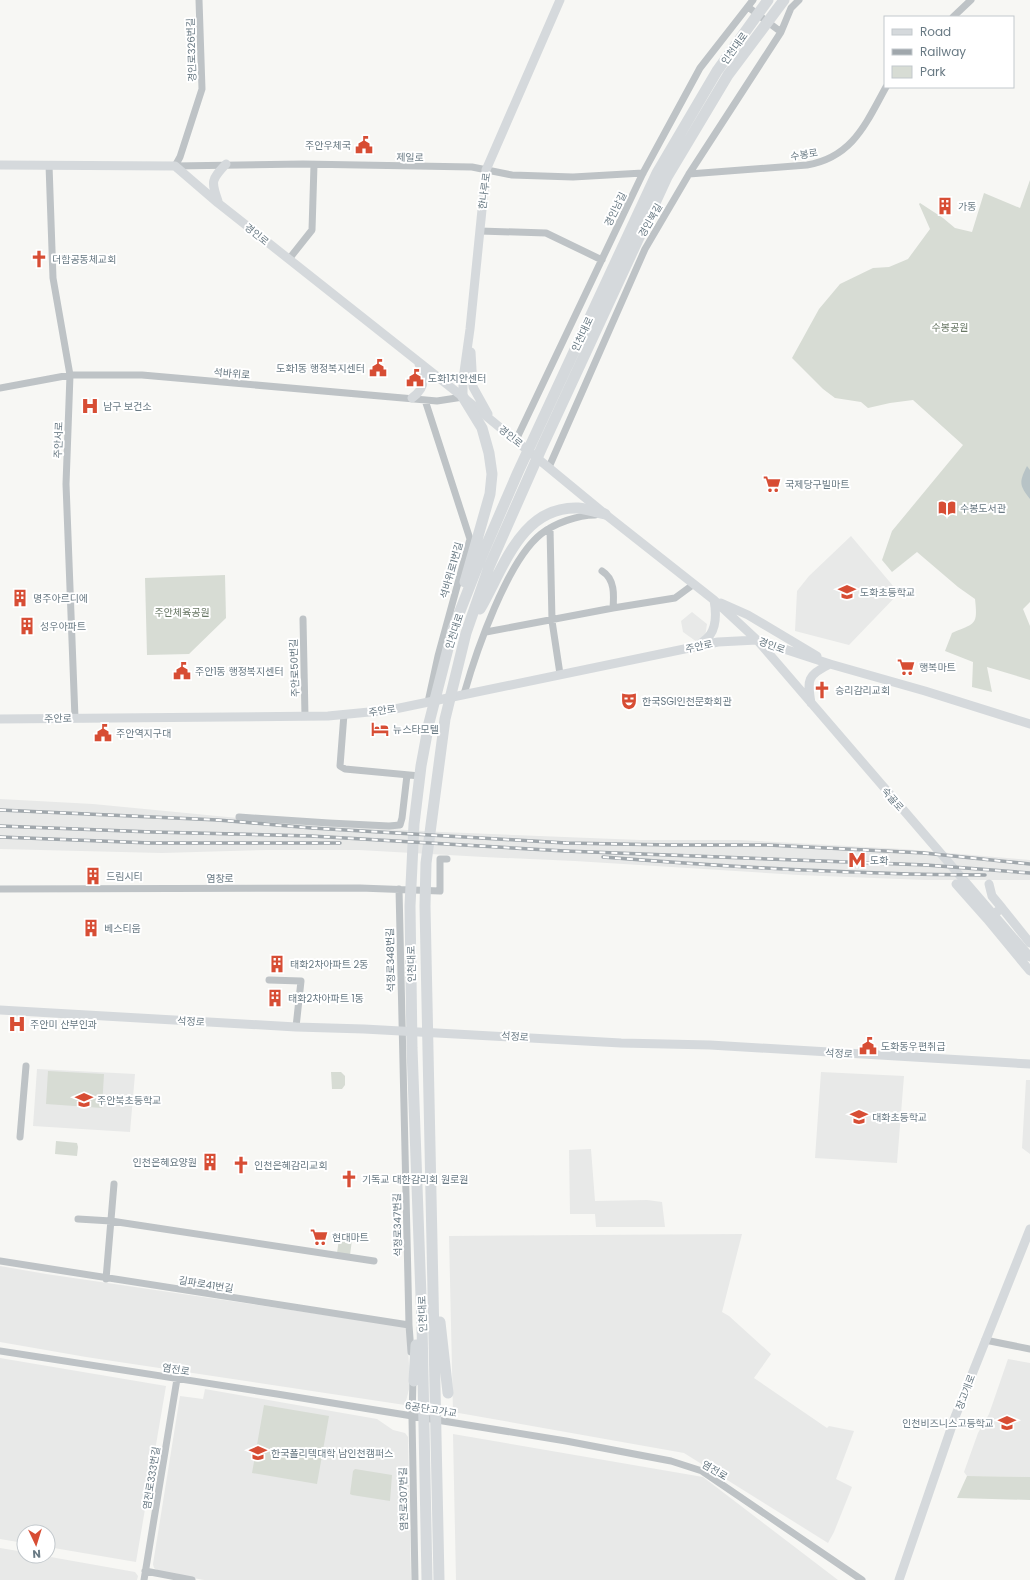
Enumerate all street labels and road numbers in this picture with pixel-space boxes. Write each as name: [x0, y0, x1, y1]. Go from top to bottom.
street label: 경인로326번길: [183, 18, 200, 82]
street label: 인천대로: [718, 29, 751, 68]
street label: 수봉로: [789, 145, 819, 164]
street label: 제일로: [396, 150, 424, 165]
street label: 한나루로: [475, 172, 494, 210]
street label: 경인남길: [601, 189, 630, 229]
street label: 경인북길: [635, 201, 666, 240]
street label: 경인로: [241, 220, 272, 249]
street label: 인천대로: [568, 314, 597, 354]
street label: 석바위로: [213, 364, 251, 383]
street label: 주안서로: [50, 421, 67, 459]
street label: 경인로: [495, 422, 526, 451]
street label: 석바위로1번길: [436, 540, 467, 600]
street label: 인천대로: [442, 611, 467, 651]
street label: 경인로: [756, 634, 787, 657]
street label: 주안로: [684, 636, 714, 657]
street label: 주안로50번길: [286, 638, 303, 698]
street label: 주안로: [367, 701, 397, 720]
street label: 주안로: [44, 711, 72, 726]
street label: 숙골로: [878, 784, 907, 815]
street label: 염창로: [206, 871, 234, 886]
street label: 석정로348번길: [382, 928, 399, 992]
street label: 인천대로: [404, 945, 419, 983]
street label: 석정로: [177, 1013, 205, 1030]
street label: 석정로: [501, 1028, 529, 1045]
street label: 석정로: [825, 1045, 853, 1062]
street label: 석정로347번길: [389, 1193, 406, 1257]
street label: 길파로41번길: [177, 1273, 235, 1296]
street label: 인천대로: [414, 1295, 431, 1333]
street label: 염전로: [161, 1360, 191, 1379]
street label: 장고개로: [952, 1372, 979, 1412]
street label: 6공단고가교: [404, 1398, 458, 1421]
street label: 염전로333번길: [139, 1445, 164, 1511]
street label: 염전로: [699, 1457, 730, 1484]
street label: 염전로307번길: [395, 1467, 412, 1531]

